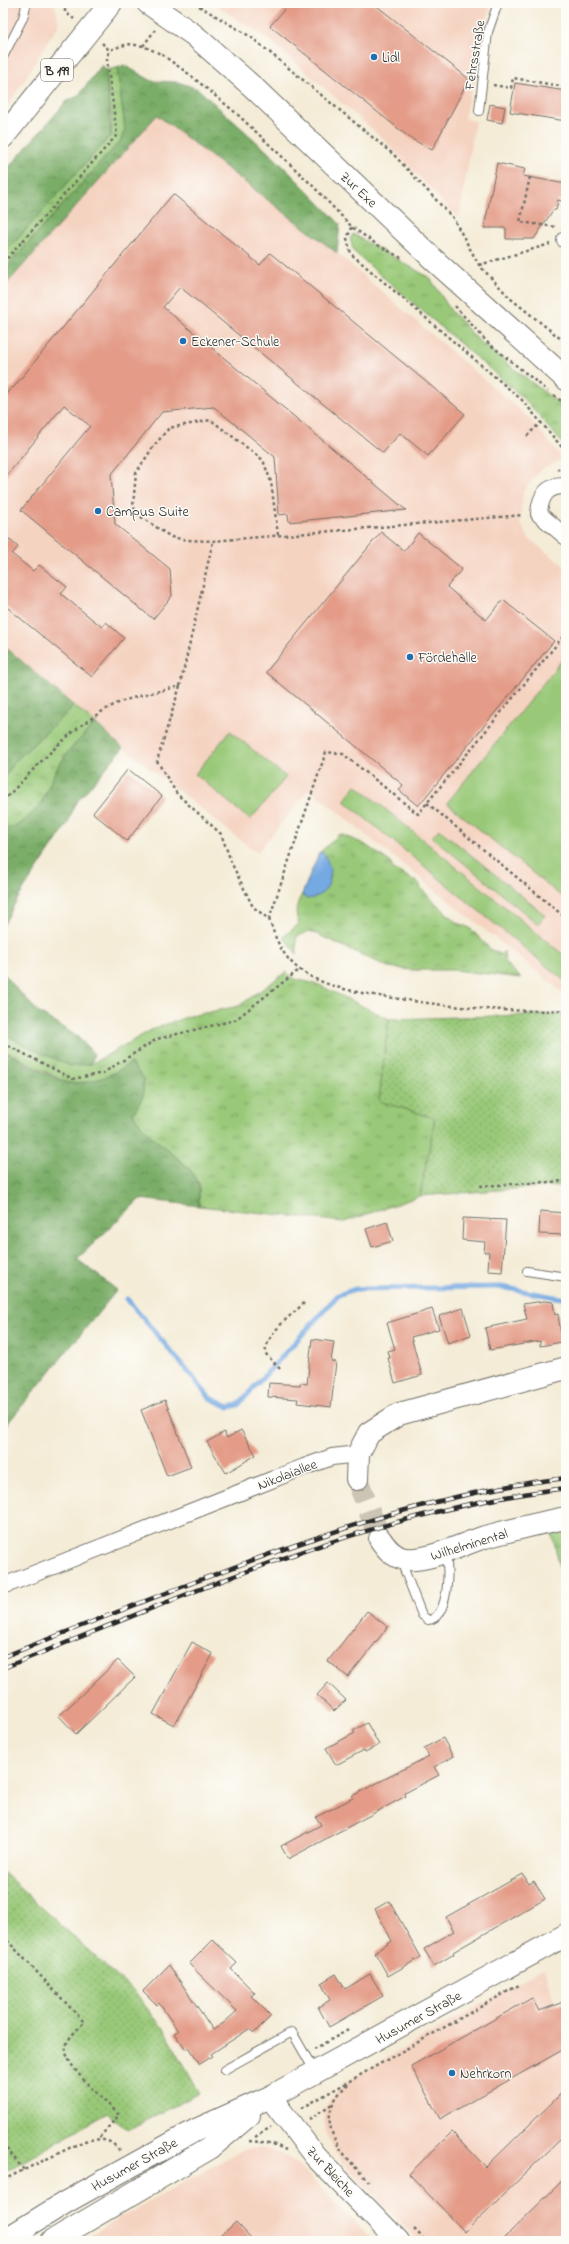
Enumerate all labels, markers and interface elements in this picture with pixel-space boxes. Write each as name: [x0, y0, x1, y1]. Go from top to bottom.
street label: Fehrsstraße: [459, 18, 492, 93]
place label: Lidl: [382, 48, 400, 69]
marker: Lidl: [369, 52, 379, 62]
road number: B 199: [41, 59, 73, 81]
street label: Zur Exe: [334, 167, 382, 214]
place label: Eckener-Schule: [191, 332, 280, 353]
marker: Eckener-Schule: [178, 336, 188, 346]
place label: Campus Suite: [106, 502, 189, 523]
marker: Campus Suite: [93, 506, 103, 516]
place label: Fördehalle: [417, 648, 477, 669]
marker: Fördehalle: [405, 652, 415, 662]
street label: Nikolaiallee: [255, 1454, 321, 1496]
street label: Wilhelminental: [428, 1524, 511, 1567]
street label: Husumer Straße: [372, 1986, 466, 2051]
place label: Nehrkorn: [460, 2064, 511, 2085]
marker: Nehrkorn: [447, 2068, 457, 2078]
street label: Husumer Straße: [88, 2133, 182, 2198]
street label: Zur Bleiche: [301, 2142, 359, 2203]

